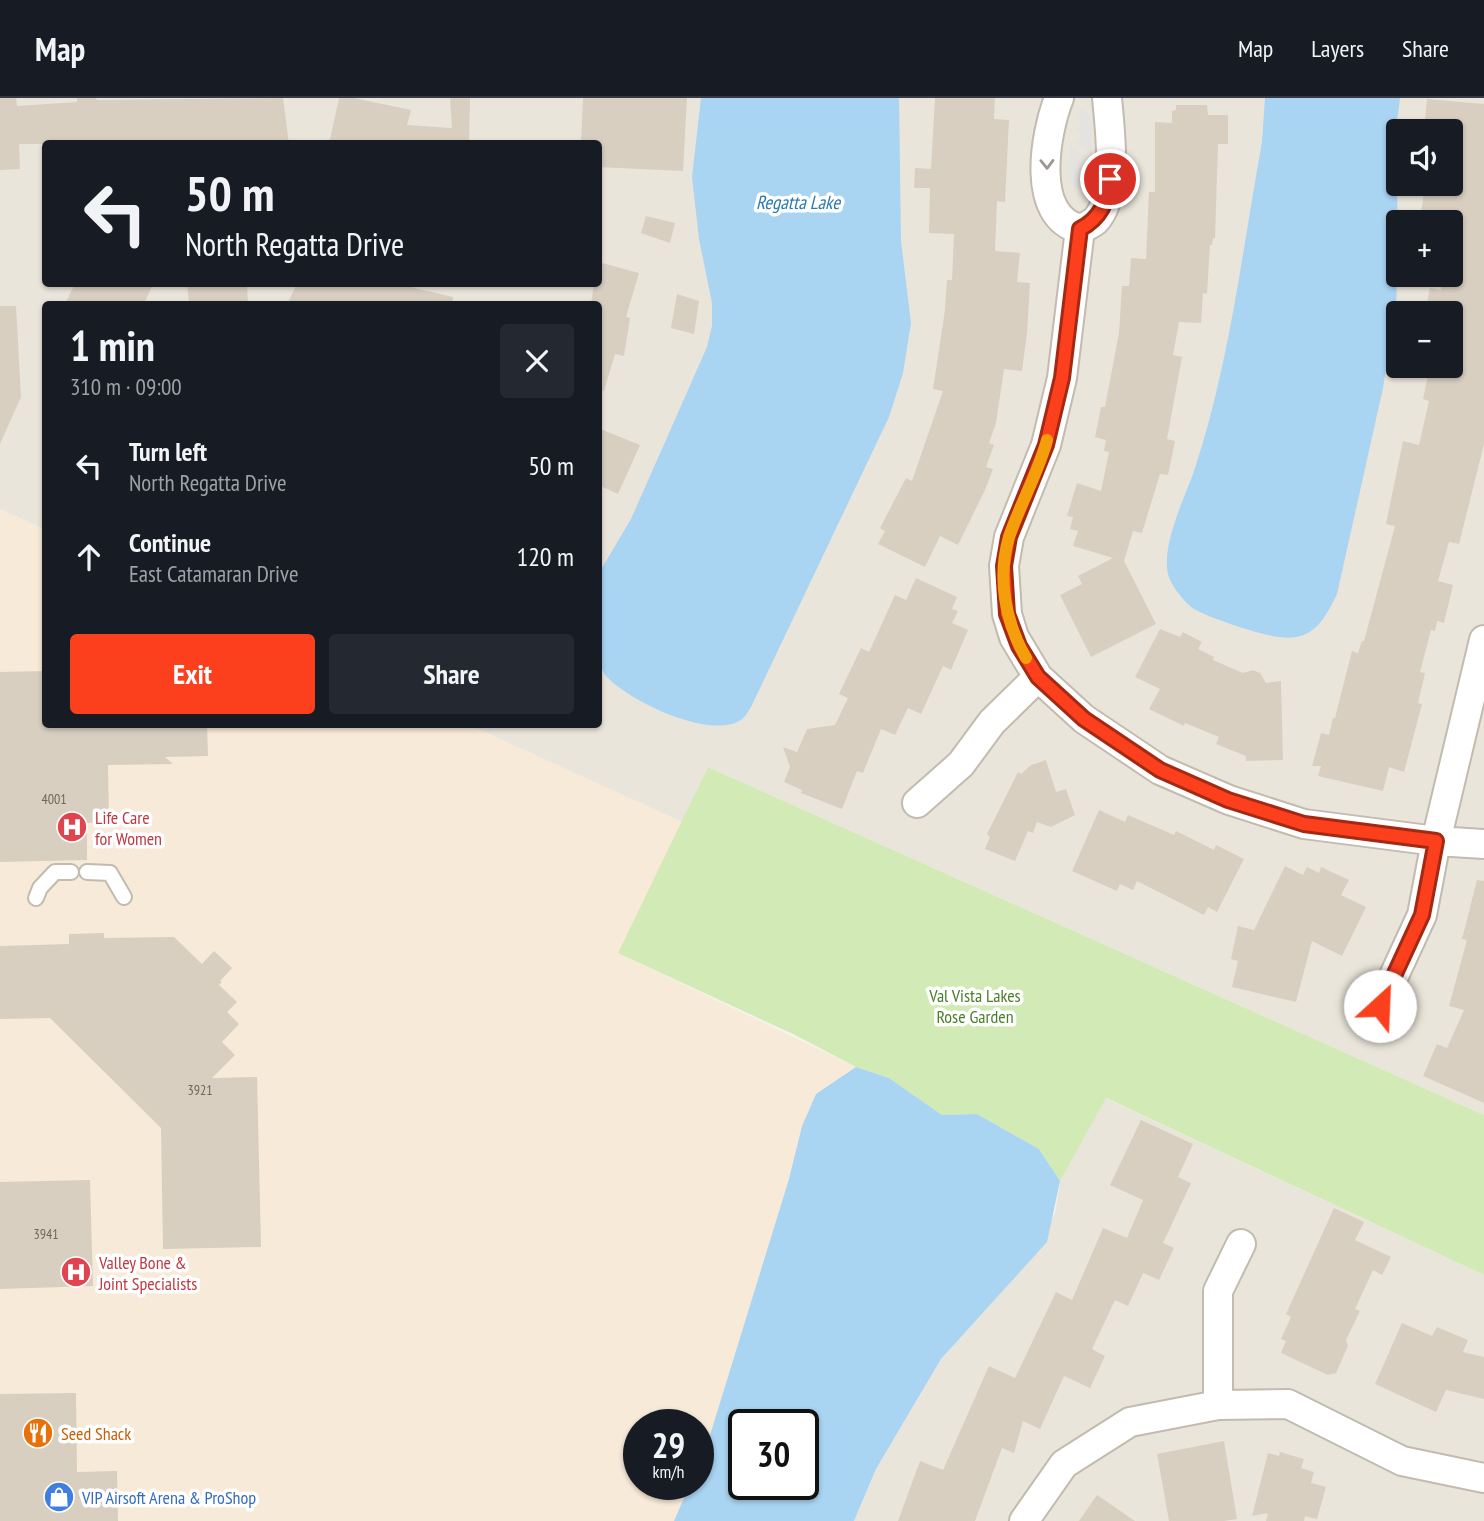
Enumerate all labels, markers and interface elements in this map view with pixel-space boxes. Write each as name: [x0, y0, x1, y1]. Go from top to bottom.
text: Map: [35, 27, 85, 70]
text: Map: [1238, 33, 1273, 64]
text: Layers: [1311, 33, 1364, 64]
text: Share: [1402, 33, 1449, 64]
map controls: [1386, 119, 1463, 378]
button: sound: [1386, 119, 1463, 196]
pin: [1080, 149, 1140, 209]
one-way arrow: [1039, 159, 1054, 170]
icon: arrive: [1091, 160, 1129, 198]
text: 50 m: [185, 161, 274, 225]
icon: left: [70, 168, 161, 259]
water label: Regatta Lake: [756, 190, 841, 214]
button: +: [1386, 210, 1463, 287]
text: North Regatta Drive: [185, 223, 404, 265]
button: −: [1386, 301, 1463, 378]
text: 1 min: [70, 318, 155, 373]
button: close: [500, 324, 574, 398]
text: 310 m · 09:00: [70, 372, 182, 401]
text: Turn left: [129, 435, 207, 468]
icon: left: [70, 447, 108, 485]
text: 50 m: [528, 449, 574, 482]
text: North Regatta Drive: [129, 468, 287, 497]
text: Continue: [129, 526, 211, 559]
icon: ahead: [70, 538, 108, 576]
text: 120 m: [516, 540, 574, 573]
text: East Catamaran Drive: [129, 559, 298, 588]
button: Exit: [70, 634, 315, 714]
button: Share: [329, 634, 574, 714]
house number: 4001: [41, 790, 67, 808]
place label: Life Care for Women: [95, 806, 162, 850]
hospital icon: Life Care for Women: [55, 810, 89, 844]
position arrow: [1343, 969, 1417, 1043]
park label: Val Vista Lakes Rose Garden: [928, 984, 1021, 1028]
house number: 3921: [187, 1081, 213, 1099]
house number: 3941: [33, 1225, 59, 1243]
place label: Valley Bone & Joint Specialists: [98, 1251, 197, 1295]
hospital icon: Valley Bone & Joint Specialists: [59, 1255, 93, 1289]
speed limit sign: 30: [728, 1409, 819, 1500]
restaurant icon: Seed Shack: [21, 1416, 55, 1450]
place label: Seed Shack: [61, 1422, 131, 1445]
text: 29: [652, 1422, 685, 1468]
text: km/h: [653, 1460, 684, 1483]
shop icon: VIP Airsoft Arena & ProShop: [42, 1480, 76, 1514]
place label: VIP Airsoft Arena & ProShop: [81, 1486, 256, 1509]

